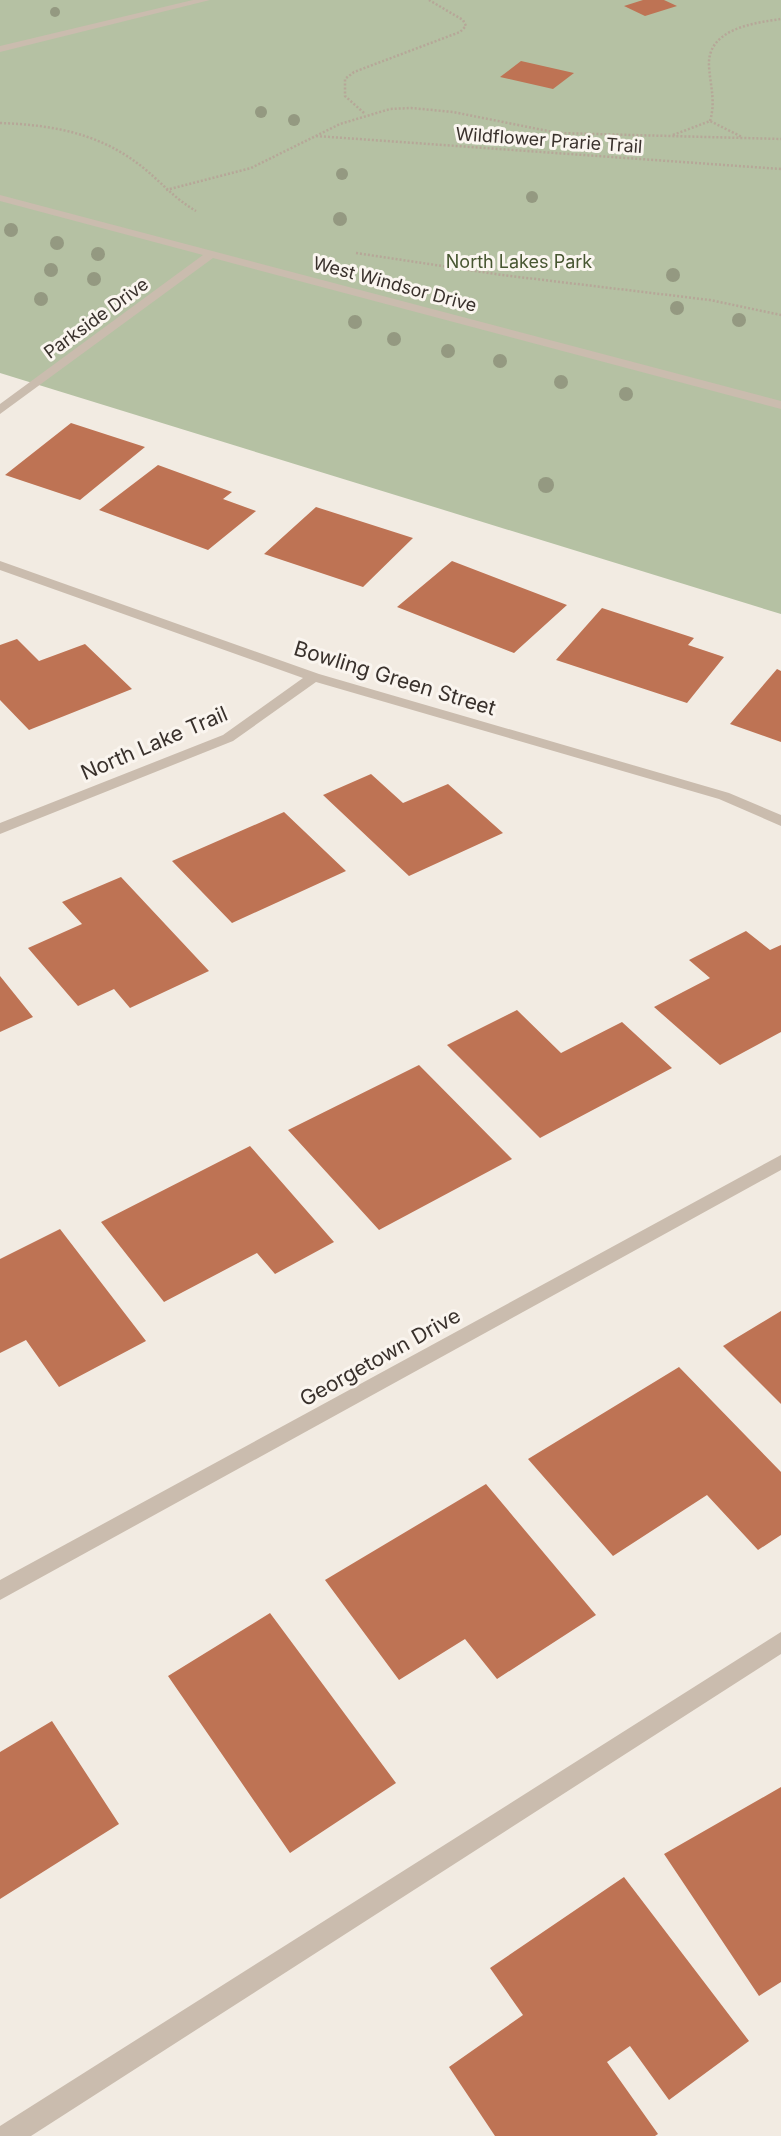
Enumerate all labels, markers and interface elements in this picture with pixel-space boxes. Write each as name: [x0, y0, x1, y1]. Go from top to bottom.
street label: Wildflower Prarie Trail: [455, 123, 643, 157]
park label: North Lakes Park: [446, 251, 592, 272]
street label: West Windsor Drive: [311, 252, 479, 316]
street label: Parkside Drive: [40, 273, 152, 363]
street label: Bowling Green Street: [291, 635, 499, 721]
street label: North Lake Trail: [77, 701, 231, 785]
street label: Georgetown Drive: [295, 1303, 465, 1411]

